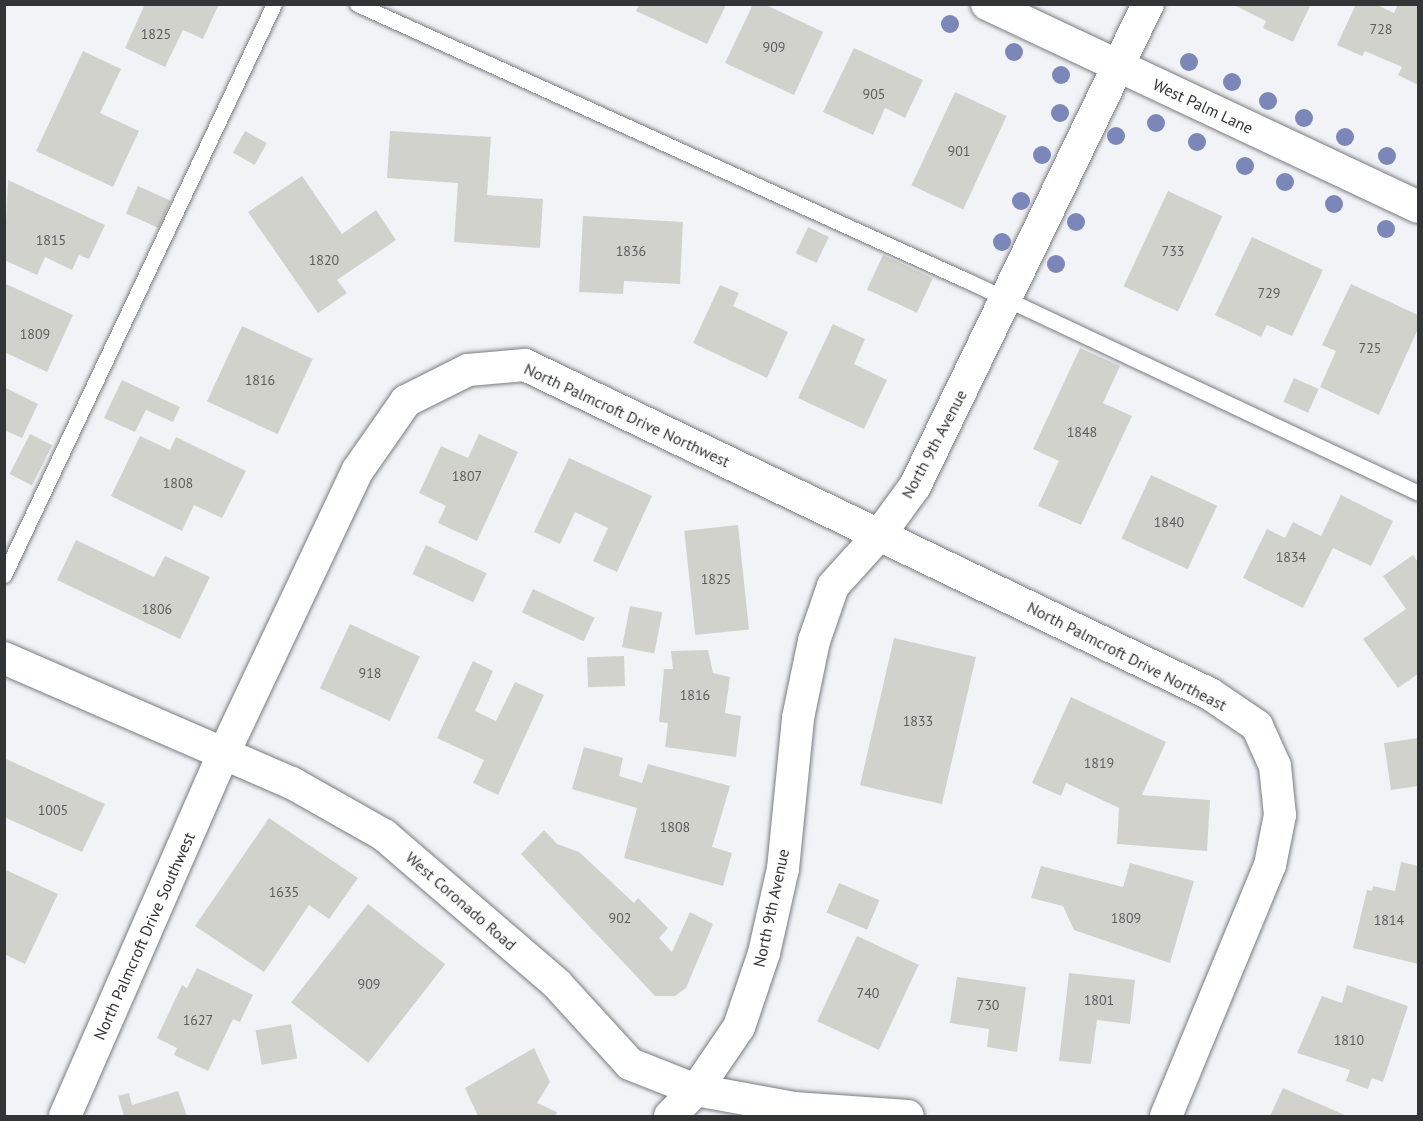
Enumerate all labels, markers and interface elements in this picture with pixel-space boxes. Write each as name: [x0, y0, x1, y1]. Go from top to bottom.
house number: 728: [1370, 21, 1392, 37]
house number: 1825: [141, 26, 171, 42]
house number: 909: [763, 39, 785, 55]
street label: West Palm Lane: [1150, 74, 1256, 138]
house number: 905: [863, 86, 885, 102]
house number: 901: [948, 143, 970, 159]
house number: 1815: [36, 232, 66, 248]
house number: 1836: [616, 243, 646, 259]
house number: 733: [1162, 243, 1184, 259]
house number: 1820: [309, 252, 339, 268]
house number: 729: [1258, 285, 1280, 301]
house number: 1809: [20, 326, 50, 342]
house number: 725: [1359, 340, 1381, 356]
street label: North Palmcroft Drive Northwest: [521, 359, 733, 471]
house number: 1816: [245, 372, 275, 388]
street label: North 9th Avenue: [897, 386, 971, 502]
house number: 1848: [1067, 424, 1097, 440]
house number: 1807: [452, 468, 482, 484]
house number: 1808: [163, 475, 193, 491]
house number: 1840: [1154, 514, 1184, 530]
house number: 1834: [1276, 549, 1306, 565]
house number: 1825: [701, 571, 731, 587]
street label: North Palmcroft Drive Northeast: [1024, 597, 1230, 715]
house number: 1806: [142, 601, 172, 617]
house number: 918: [359, 665, 381, 681]
house number: 1816: [680, 687, 710, 703]
house number: 1833: [903, 713, 933, 729]
house number: 1819: [1084, 755, 1114, 771]
house number: 1005: [38, 802, 68, 818]
house number: 1808: [660, 819, 690, 835]
street label: North Palmcroft Drive Southwest: [89, 829, 199, 1043]
street label: North 9th Avenue: [749, 847, 793, 969]
street label: West Coronado Road: [402, 848, 520, 954]
house number: 1635: [269, 884, 299, 900]
house number: 902: [609, 910, 631, 926]
house number: 1809: [1111, 910, 1141, 926]
house number: 1814: [1374, 912, 1404, 928]
house number: 909: [358, 976, 380, 992]
house number: 740: [857, 985, 879, 1001]
house number: 1801: [1084, 992, 1114, 1008]
house number: 730: [977, 997, 999, 1013]
house number: 1627: [183, 1012, 213, 1028]
house number: 1810: [1334, 1032, 1364, 1048]

